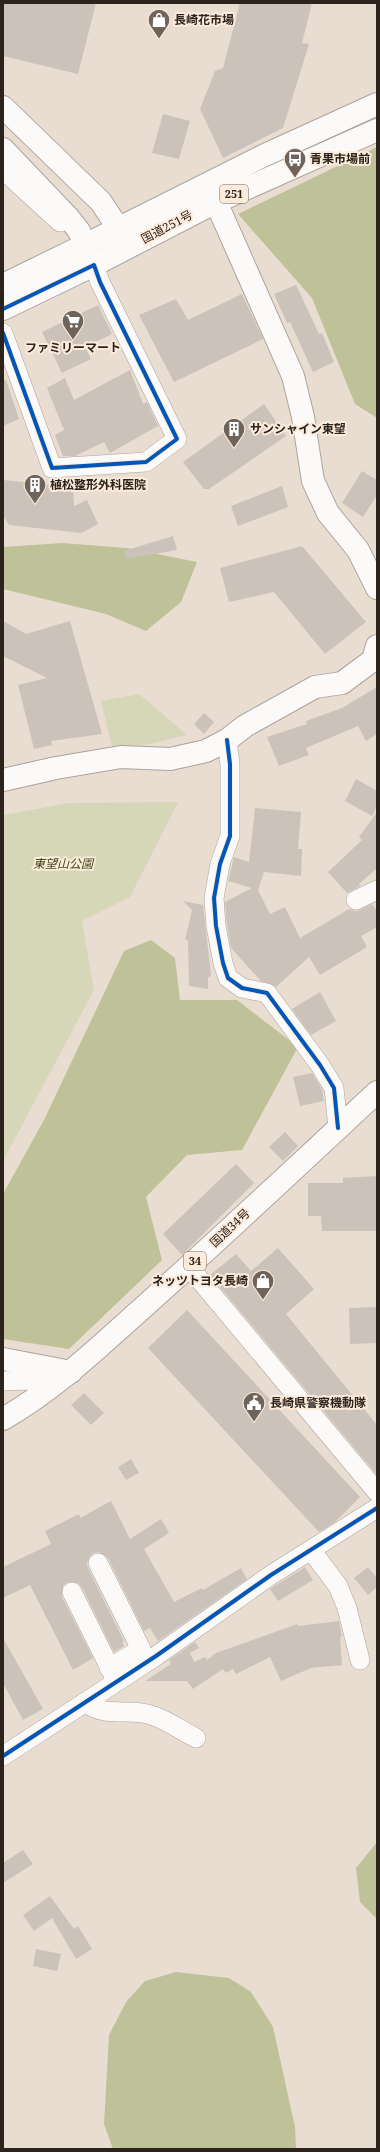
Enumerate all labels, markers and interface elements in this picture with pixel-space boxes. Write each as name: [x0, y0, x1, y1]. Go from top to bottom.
shop icon: 長崎花市場: [146, 7, 172, 40]
place label: 長崎花市場: [174, 11, 234, 28]
bus stop icon: 青果市場前: [282, 146, 308, 179]
place label: 青果市場前: [310, 150, 370, 167]
road number: 251: [220, 185, 248, 203]
street label: 国道251号: [138, 206, 196, 247]
supermarket icon: ファミリーマート: [60, 308, 86, 341]
place label: ファミリーマート: [25, 339, 121, 356]
building icon: サンシャイン東望: [221, 416, 247, 449]
place label: サンシャイン東望: [250, 420, 346, 437]
building icon: 植松整形外科医院: [22, 472, 48, 505]
place label: 植松整形外科医院: [50, 476, 146, 493]
park label: 東望山公園: [33, 855, 95, 872]
street label: 国道34号: [206, 1205, 254, 1251]
road number: 34: [184, 1252, 206, 1270]
shop icon: ネッツトヨタ長崎: [250, 1268, 276, 1301]
place label: ネッツトヨタ長崎: [152, 1272, 248, 1289]
public building icon: 長崎県警察機動隊: [241, 1390, 267, 1423]
place label: 長崎県警察機動隊: [270, 1394, 366, 1411]

